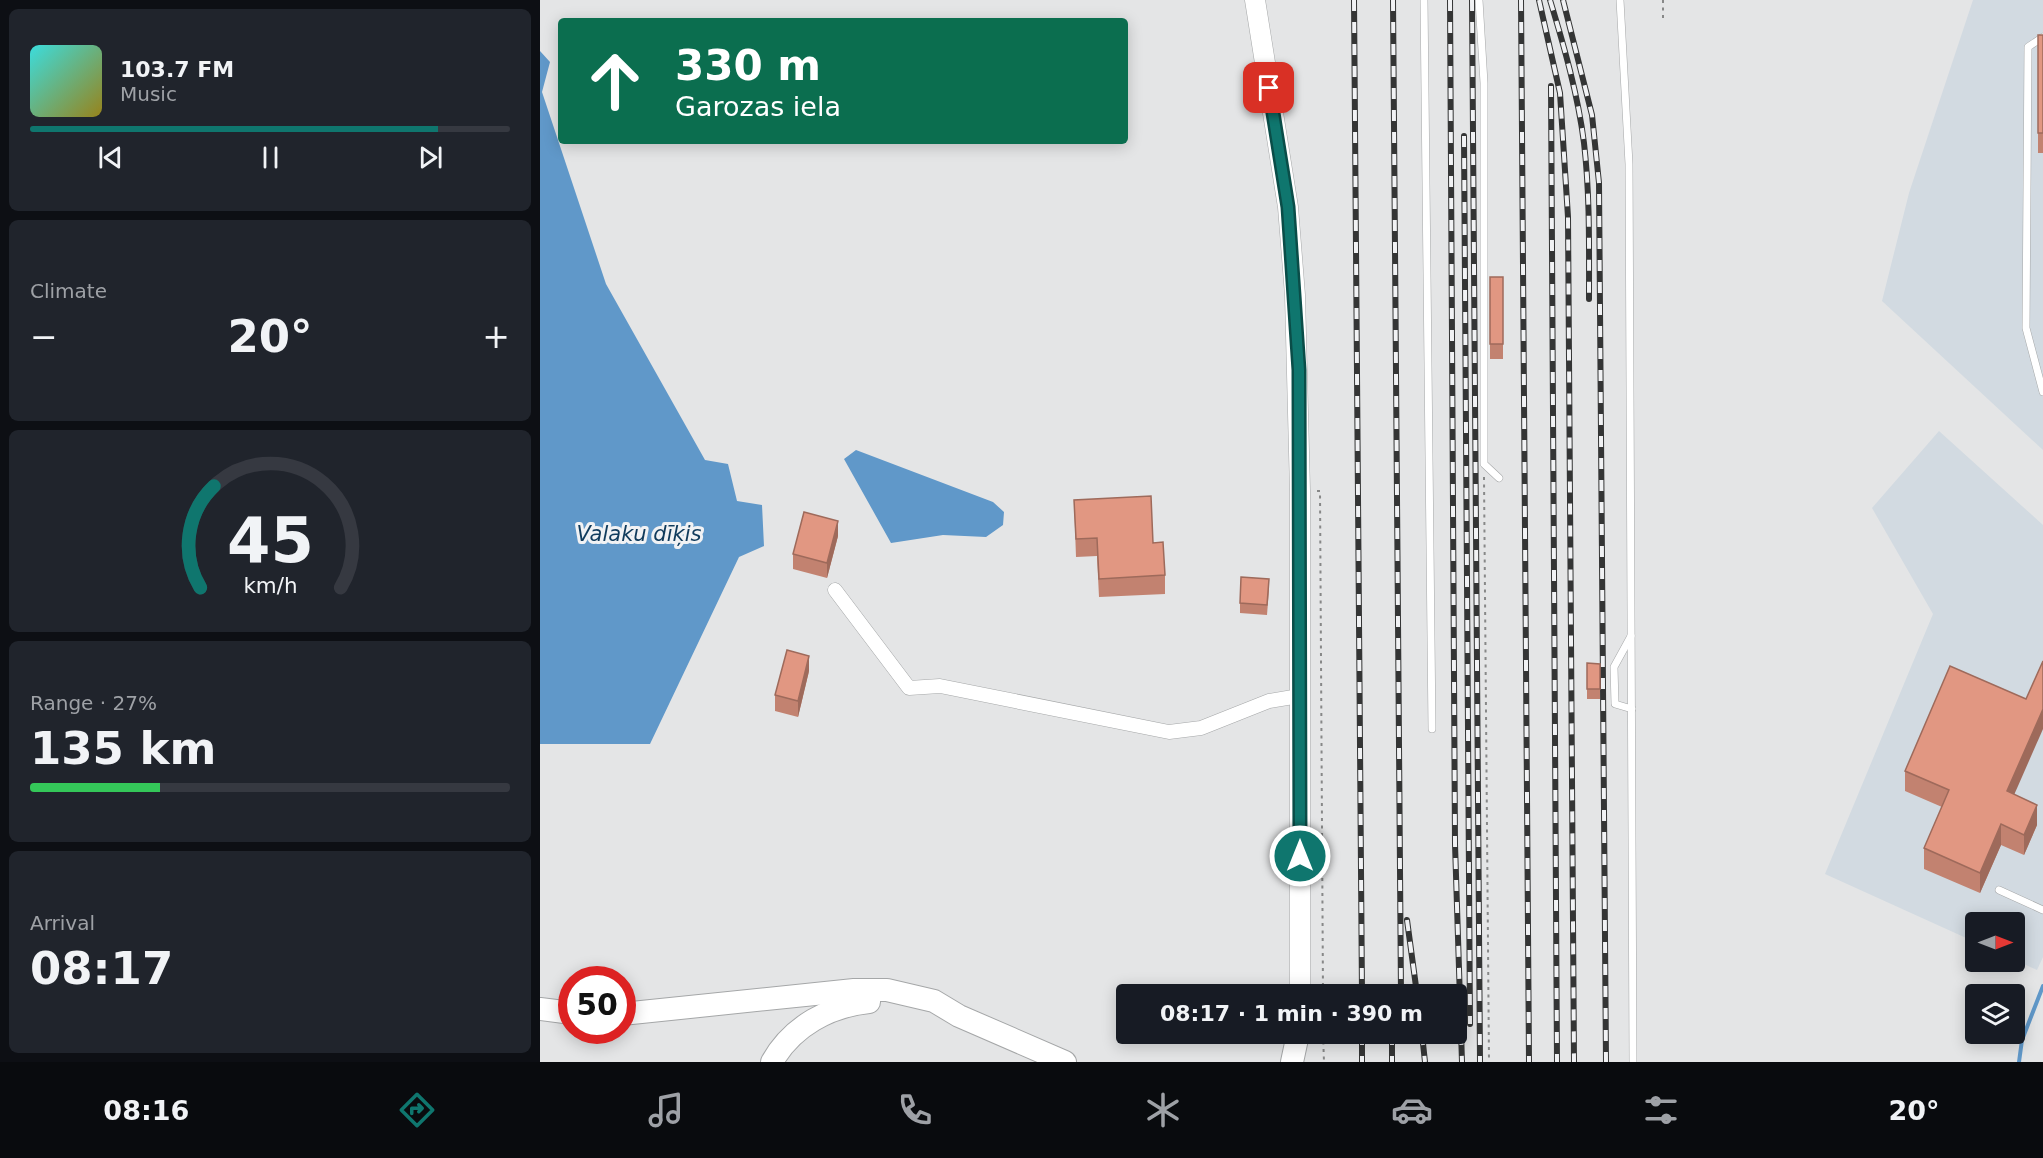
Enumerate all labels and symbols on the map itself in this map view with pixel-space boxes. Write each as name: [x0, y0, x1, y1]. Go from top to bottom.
pin: [1243, 62, 1294, 113]
water label: Valaku dīķis: [577, 522, 701, 546]
position arrow: [1268, 824, 1332, 888]
north arrow: [1965, 912, 2025, 972]
speed limit sign: 50: [558, 966, 636, 1044]

